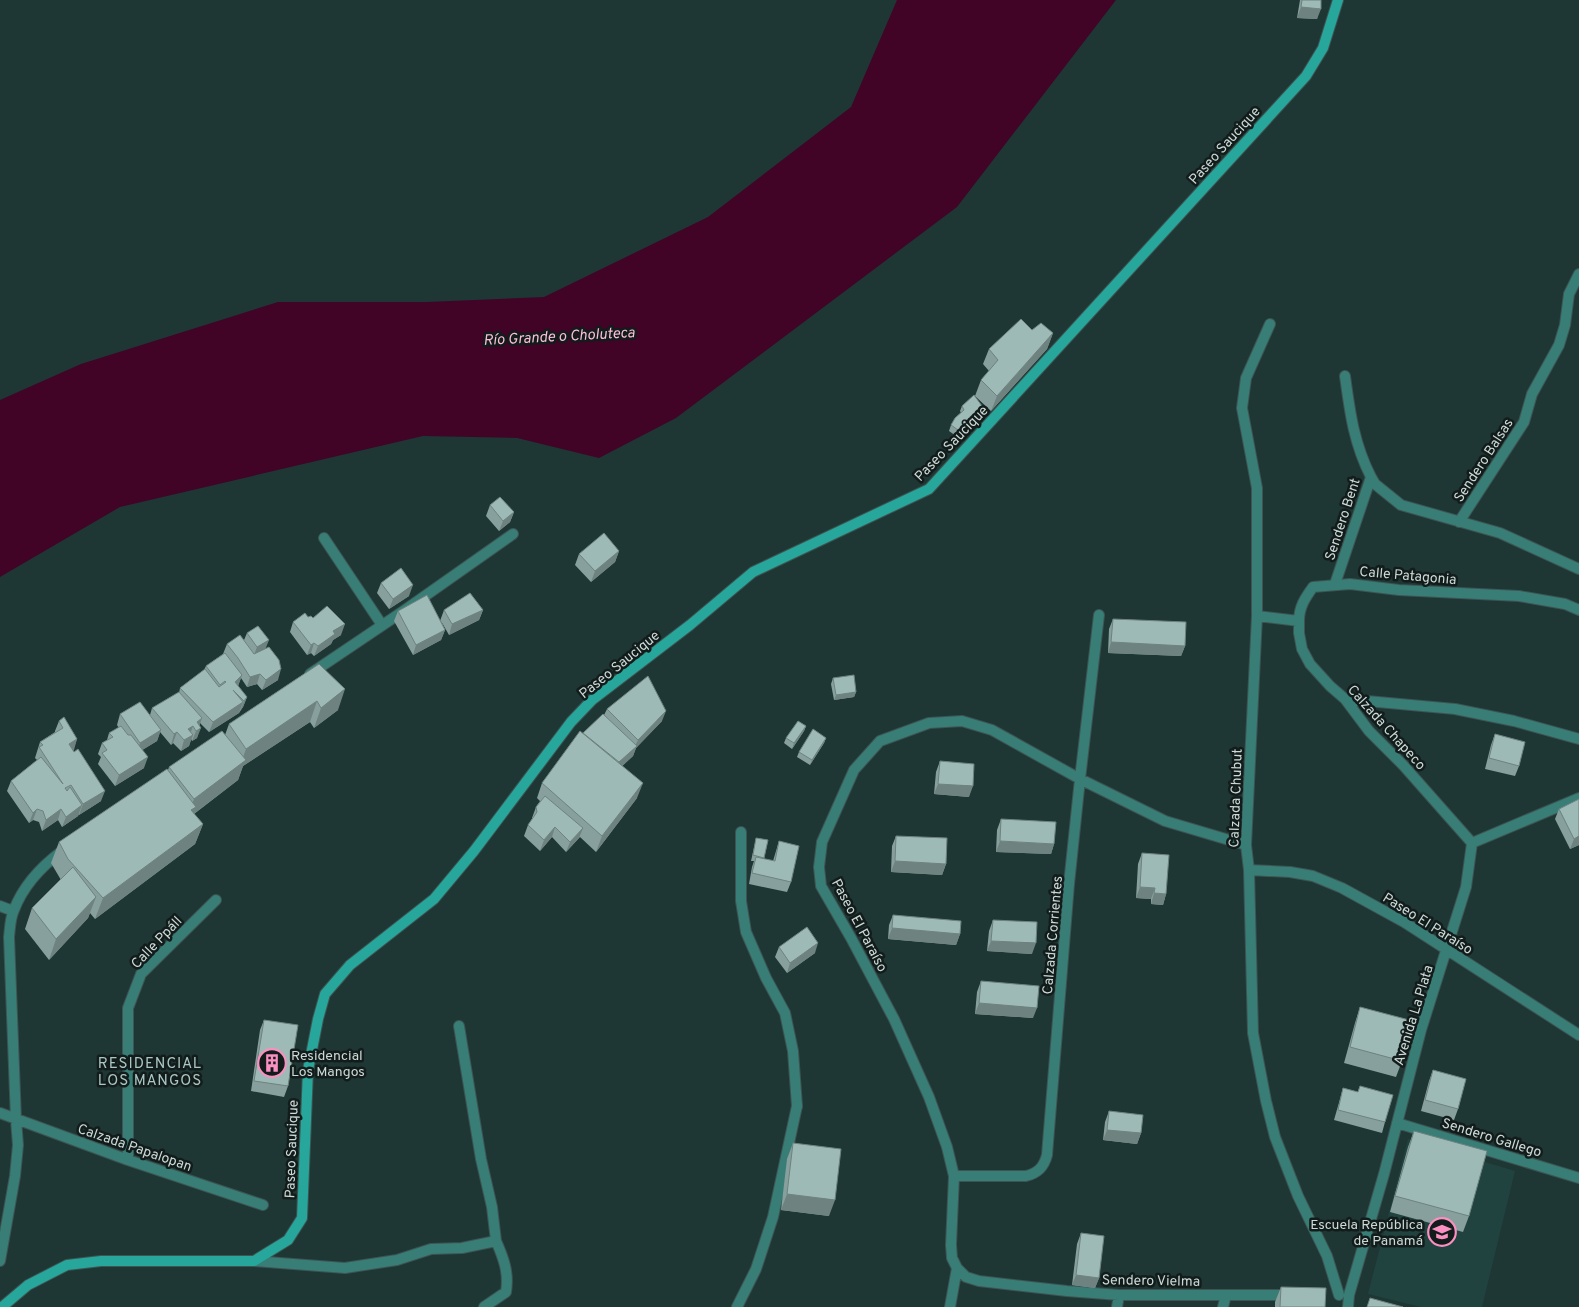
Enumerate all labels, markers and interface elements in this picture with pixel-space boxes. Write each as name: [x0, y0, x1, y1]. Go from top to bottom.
street label: Paseo Saucique: [1186, 104, 1264, 188]
water label: Río Grande o Choluteca: [483, 324, 636, 351]
street label: Paseo Saucique: [912, 403, 992, 485]
street label: Sendero Balsas: [1451, 416, 1518, 506]
street label: Sendero Bent: [1322, 476, 1365, 563]
street label: Calle Patagonia: [1359, 564, 1457, 589]
street label: Paseo Saucique: [576, 628, 664, 703]
street label: Calzada Chapeco: [1343, 682, 1429, 774]
street label: Calzada Chubut: [1226, 748, 1247, 848]
street label: Calzada Corrientes: [1040, 875, 1067, 995]
street label: Paseo El Paraíso: [827, 876, 890, 975]
street label: Paseo El Paraíso: [1379, 890, 1476, 959]
street label: Calle Ppáll: [128, 913, 186, 973]
street label: Avenida La Plata: [1391, 963, 1438, 1068]
building icon: Residencial Los Mangos: [257, 1048, 287, 1078]
place label: Residencial Los Mangos: [291, 1048, 365, 1081]
district label: RESIDENCIAL LOS MANGOS: [98, 1055, 202, 1091]
street label: Paseo Saucique: [282, 1100, 303, 1199]
street label: Sendero Gallego: [1440, 1115, 1544, 1162]
street label: Calzada Papalopan: [75, 1121, 194, 1176]
place label: Escuela República de Panamá: [1310, 1217, 1423, 1250]
school or university icon: Escuela República de Panamá: [1427, 1217, 1457, 1247]
street label: Sendero Vielma: [1102, 1272, 1200, 1291]

